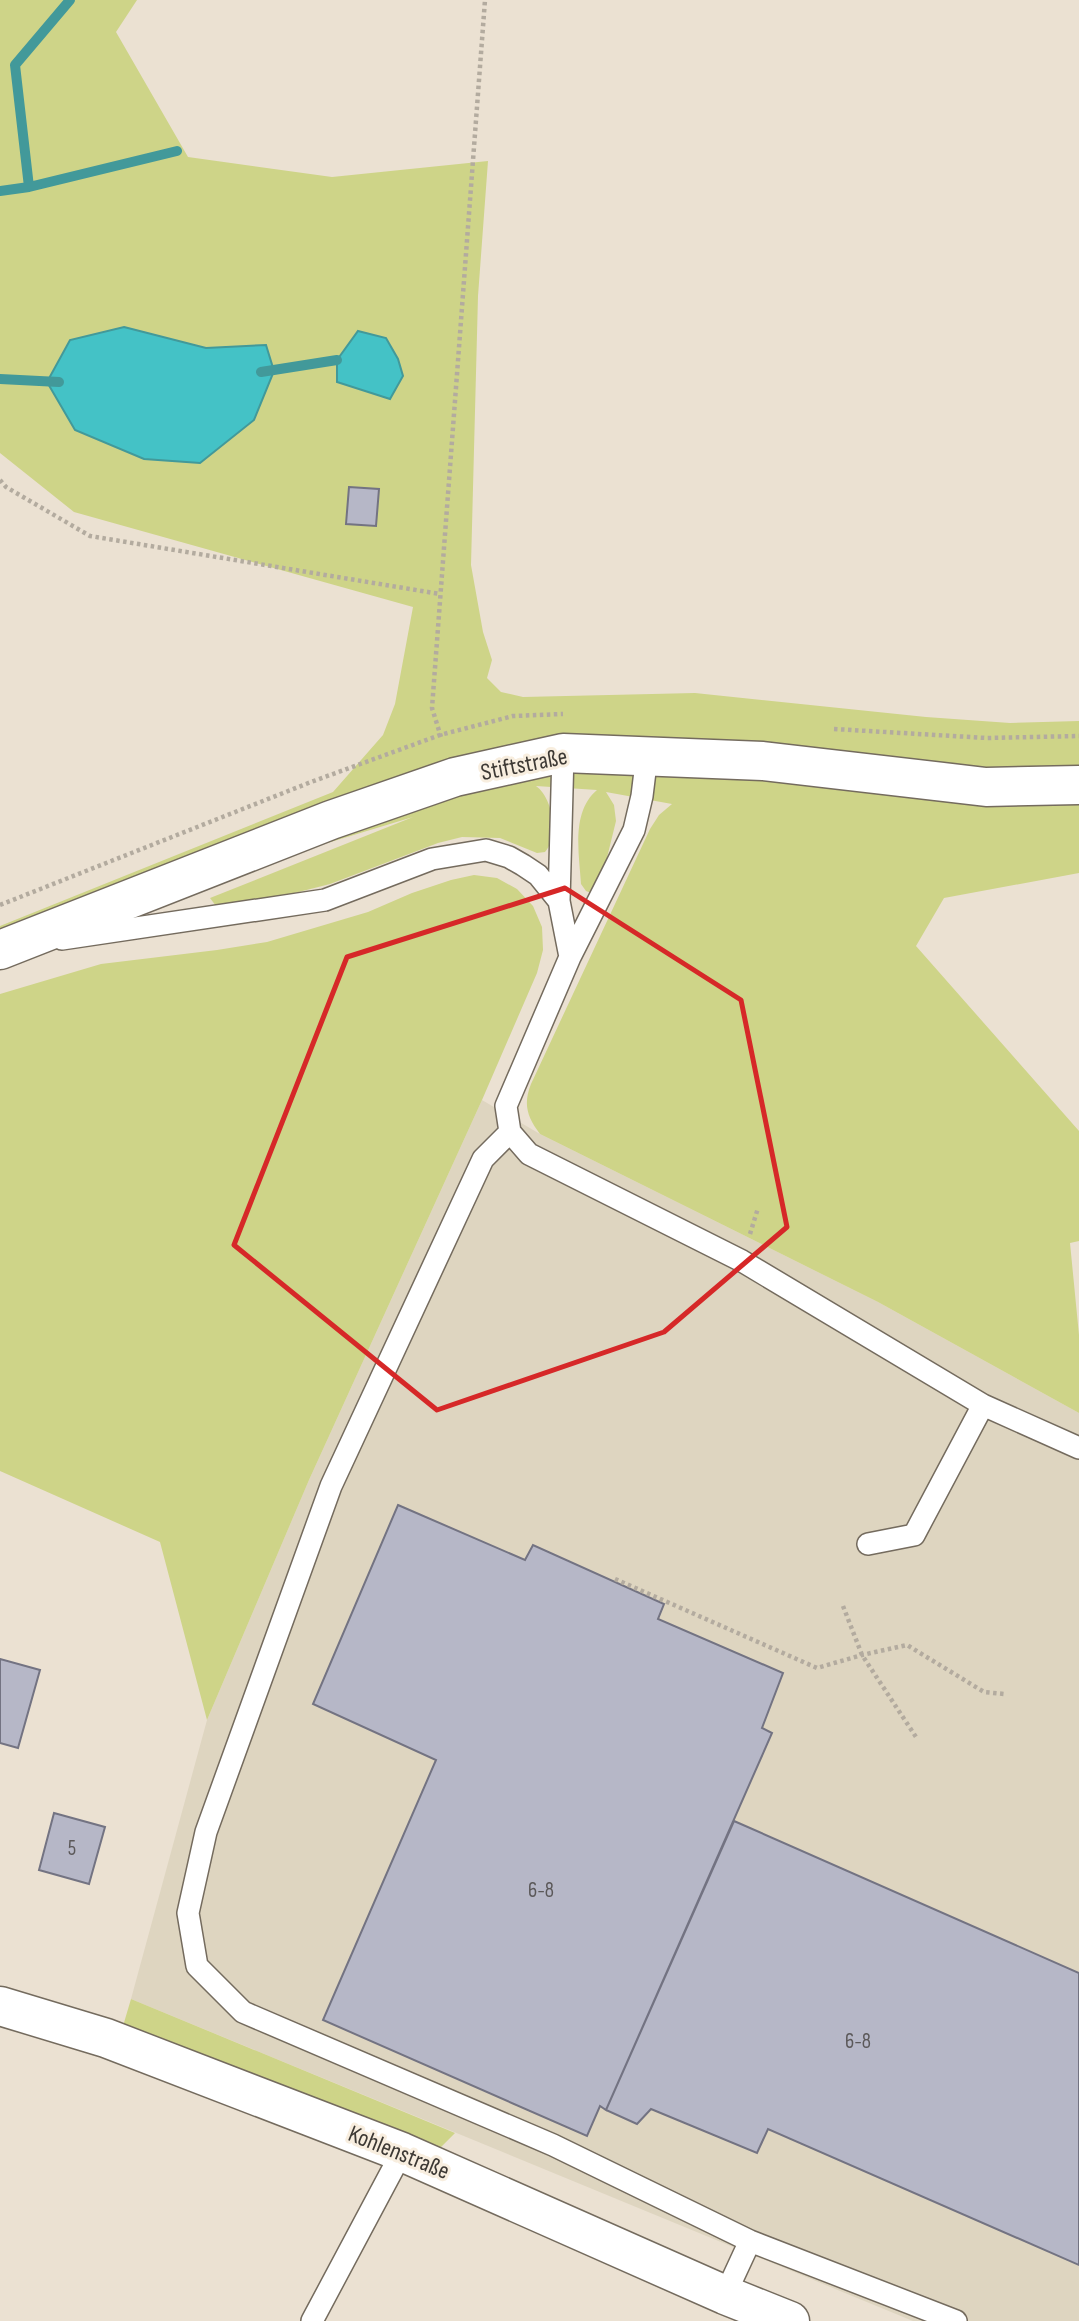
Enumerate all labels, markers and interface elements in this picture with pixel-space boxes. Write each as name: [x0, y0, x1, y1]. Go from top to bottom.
street label: Stiftstraße: [478, 742, 570, 787]
house number: 5: [68, 1836, 76, 1861]
house number: 6-8: [528, 1878, 554, 1903]
house number: 6-8: [845, 2029, 871, 2054]
street label: Kohlenstraße: [344, 2119, 454, 2186]

